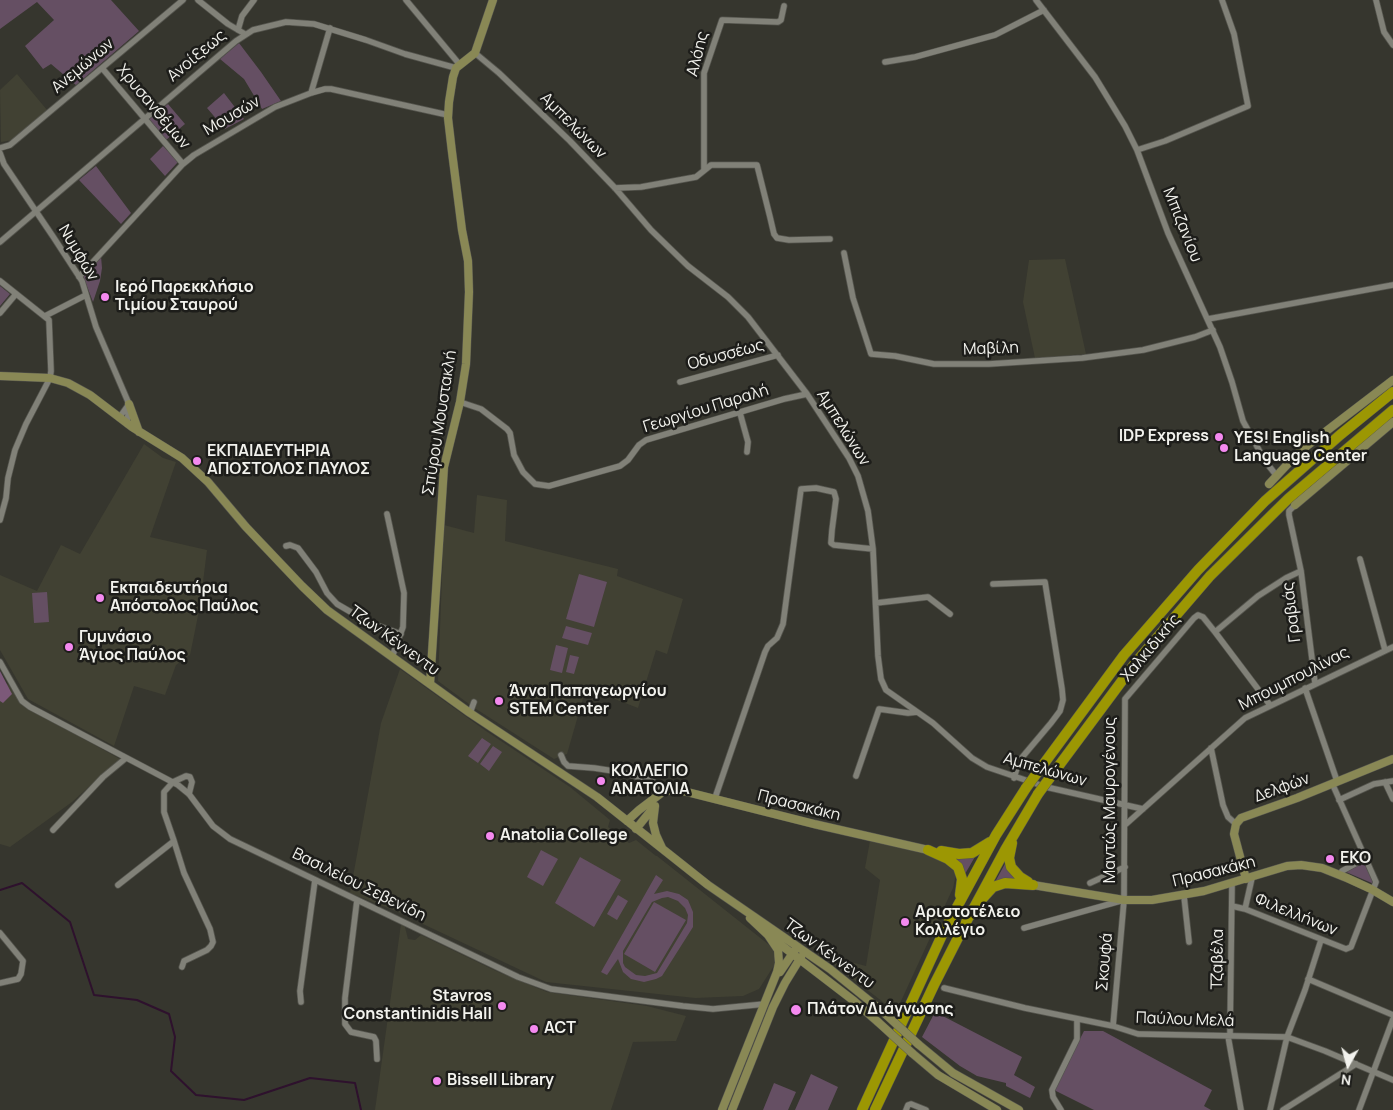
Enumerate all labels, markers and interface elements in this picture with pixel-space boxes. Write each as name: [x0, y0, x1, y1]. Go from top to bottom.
street label: Ανοίξεως: [164, 26, 230, 86]
street label: Αλόης: [683, 29, 713, 79]
street label: Ανεμώνων: [48, 34, 118, 98]
street label: Χρυσανθέμων: [112, 61, 194, 153]
street label: Αμπελώνων: [536, 89, 610, 163]
street label: Μουσών: [200, 92, 264, 140]
street label: Μπιζανίου: [1158, 185, 1206, 265]
street label: Νυμφών: [54, 222, 102, 284]
place label: Ιερό Παρεκκλήσιο Τιμίου Σταυρού: [115, 278, 254, 316]
marker: Ιερό Παρεκκλήσιο Τιμίου Σταυρού: [99, 291, 111, 303]
street label: Οδυσσέως: [685, 336, 767, 374]
street label: Μαβίλη: [963, 338, 1019, 360]
street label: Σπύρου Μουστακλή: [419, 349, 461, 497]
street label: Γεωργίου Παραλή: [641, 381, 771, 437]
street label: Αμπελώνων: [812, 387, 874, 469]
place label: IDP Express: [1119, 427, 1209, 447]
place label: YES! English Language Center: [1234, 429, 1367, 467]
marker: IDP Express: [1213, 431, 1225, 443]
place label: ΕΚΠΑΙΔΕΥΤΗΡΙΑ ΑΠΟΣΤΟΛΟΣ ΠΑΥΛΟΣ: [207, 442, 370, 480]
marker: YES! English Language Center: [1218, 442, 1230, 454]
marker: ΕΚΠΑΙΔΕΥΤΗΡΙΑ ΑΠΟΣΤΟΛΟΣ ΠΑΥΛΟΣ: [191, 455, 203, 467]
place label: Εκπαιδευτήρια Απόστολος Παύλος: [110, 579, 258, 617]
street label: Γραβιάς: [1279, 581, 1305, 643]
marker: Εκπαιδευτήρια Απόστολος Παύλος: [94, 592, 106, 604]
street label: Τζων Κέννεντυ: [345, 602, 443, 680]
street label: Χαλκιδικής: [1117, 610, 1185, 686]
place label: Γυμνάσιο Άγιος Παύλος: [79, 628, 186, 666]
marker: Γυμνάσιο Άγιος Παύλος: [63, 641, 75, 653]
street label: Μπουμπουλίνας: [1236, 643, 1352, 715]
place label: Άννα Παπαγεωργίου STEM Center: [509, 682, 667, 720]
marker: Άννα Παπαγεωργίου STEM Center: [493, 695, 505, 707]
street label: Μαντώς Μαυρογένους: [1101, 717, 1121, 883]
street label: Αμπελώνων: [1001, 749, 1089, 791]
place label: ΚΟΛΛΕΓΙΟ ΑΝΑΤΟΛΙΑ: [611, 762, 690, 800]
street label: Δελφών: [1252, 769, 1312, 807]
marker: ΚΟΛΛΕΓΙΟ ΑΝΑΤΟΛΙΑ: [595, 775, 607, 787]
street label: Πρασακάκη: [756, 786, 842, 826]
place label: Anatolia College: [500, 826, 628, 846]
marker: Anatolia College: [484, 830, 496, 842]
street label: Βασιλείου Σεβενίδη: [289, 844, 429, 926]
place label: EKO: [1340, 849, 1371, 869]
street label: Πρασακάκη: [1171, 852, 1257, 892]
marker: EKO: [1324, 853, 1336, 865]
street label: Φιλελλήνων: [1252, 890, 1340, 940]
place label: Αριστοτέλειο Κολλέγιο: [915, 903, 1020, 941]
street label: Τζων Κέννεντυ: [780, 915, 878, 993]
marker: Αριστοτέλειο Κολλέγιο: [899, 916, 911, 928]
street label: Τζαβέλα: [1208, 929, 1228, 989]
street label: Σκουφά: [1093, 932, 1117, 992]
place label: Stavros Constantinidis Hall: [344, 987, 492, 1025]
marker: Stavros Constantinidis Hall: [496, 1000, 508, 1012]
place label: Πλάτον Διάγνωσης: [807, 1000, 954, 1020]
marker: Πλάτον Διάγνωσης: [789, 1003, 803, 1017]
street label: Παύλου Μελά: [1135, 1009, 1235, 1031]
place label: ACT: [544, 1019, 576, 1039]
marker: ACT: [528, 1023, 540, 1035]
north arrow: [1323, 1040, 1373, 1090]
text: N: [1340, 1070, 1352, 1090]
place label: Bissell Library: [447, 1071, 554, 1091]
marker: Bissell Library: [431, 1075, 443, 1087]

